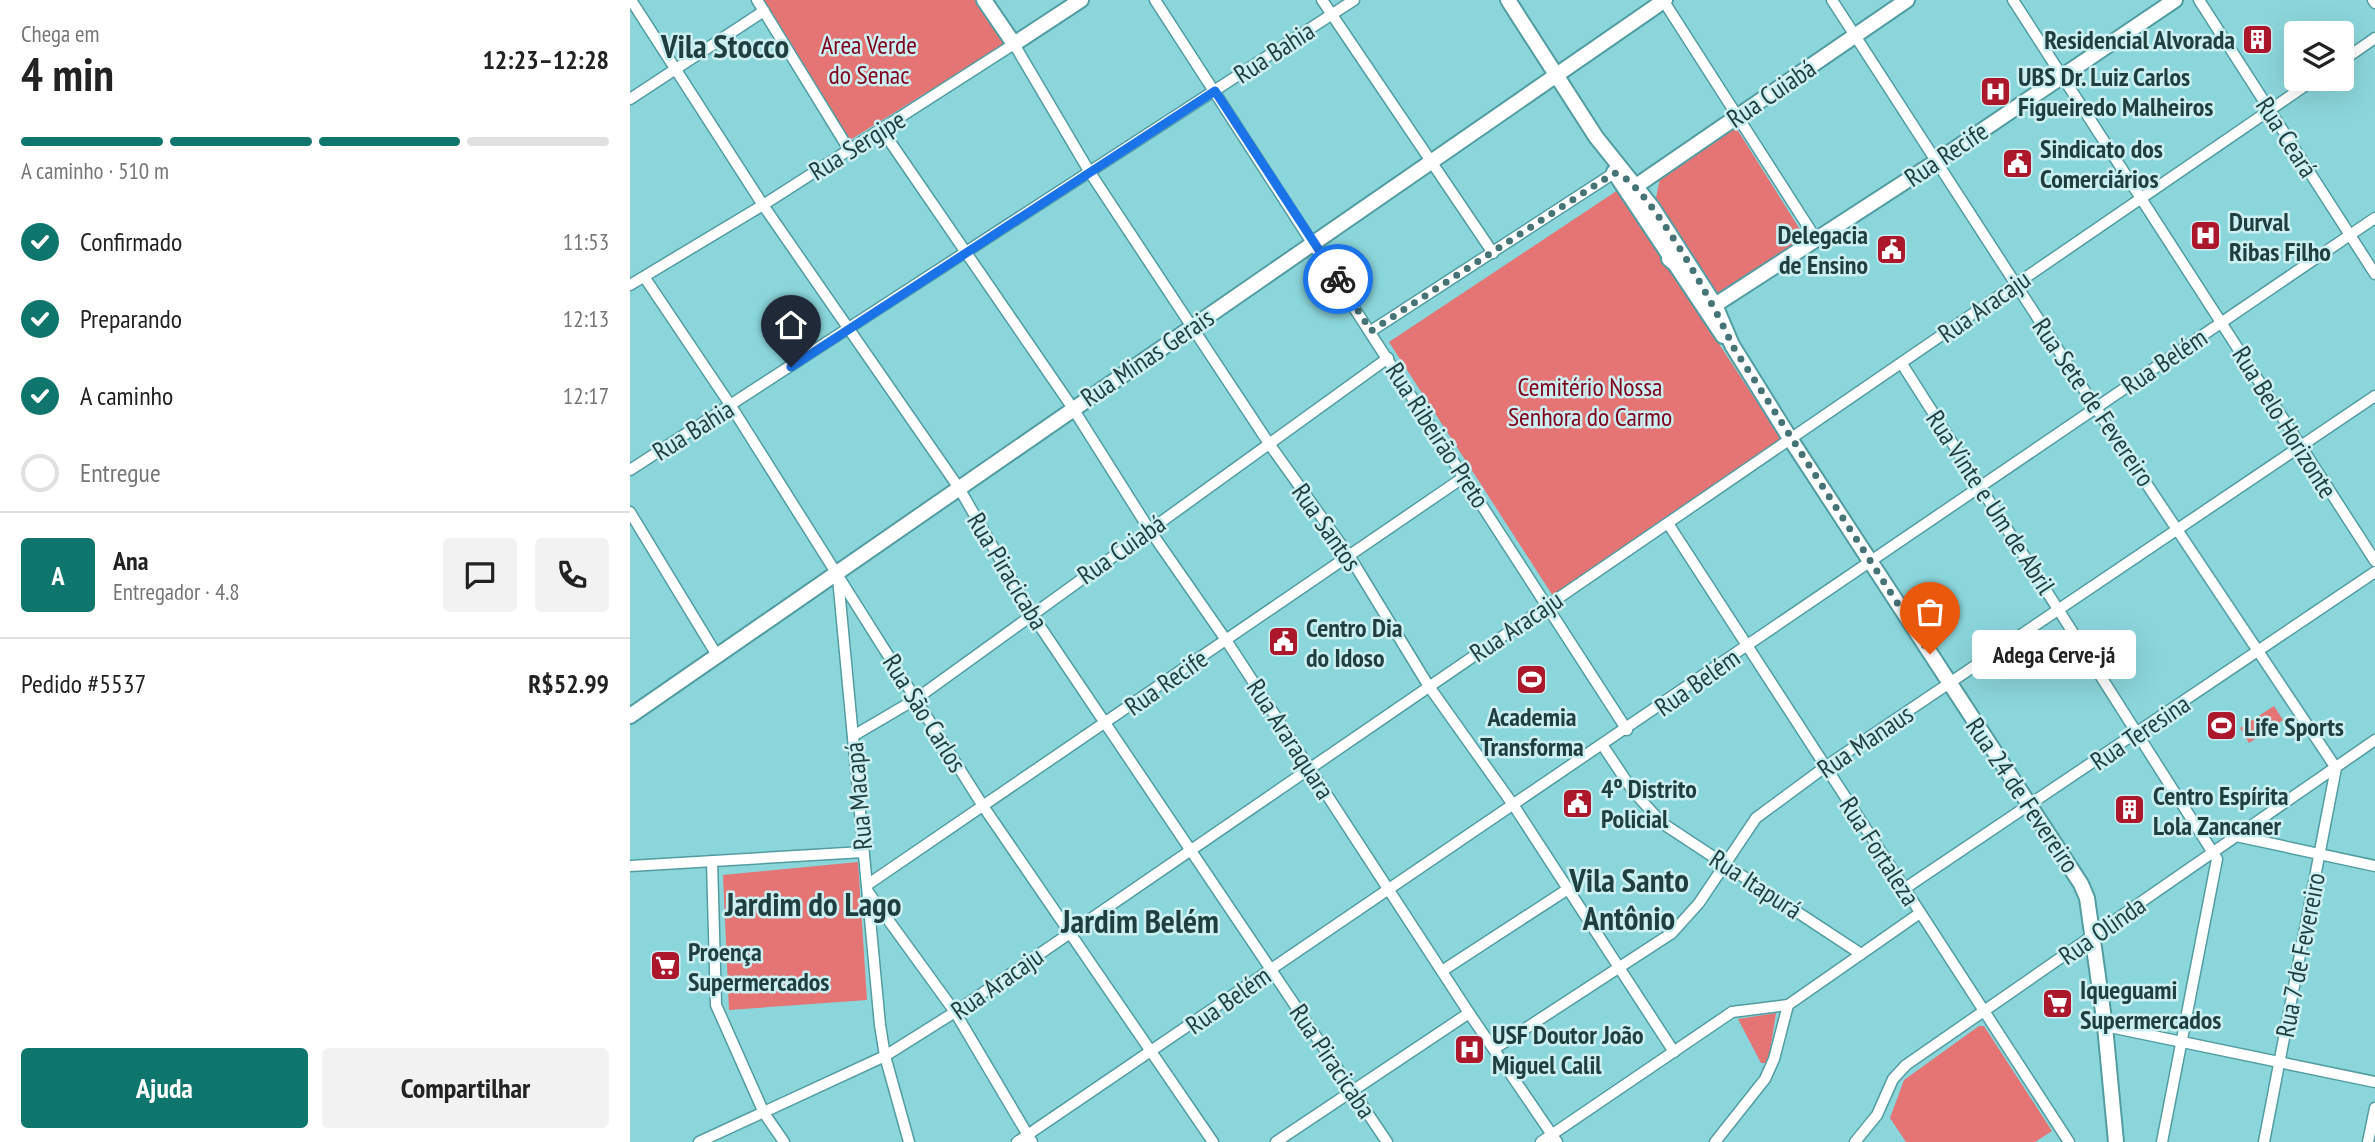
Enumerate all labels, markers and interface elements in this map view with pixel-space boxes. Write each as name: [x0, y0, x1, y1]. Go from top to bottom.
street label: Rua Bahia: [1227, 14, 1321, 90]
text: Chega em: [21, 19, 99, 48]
map controls: [2284, 21, 2354, 91]
button: layers: [2284, 21, 2354, 91]
building icon: Residencial Alvorada: [2241, 22, 2275, 56]
place label: Residencial Alvorada: [2044, 23, 2235, 56]
district label: Vila Stocco: [660, 24, 789, 67]
park label: Area Verde do Senac: [821, 28, 917, 91]
text: 12:23–12:28: [482, 43, 609, 76]
text: 4 min: [21, 44, 114, 104]
street label: Rua Cuiabá: [1720, 51, 1822, 135]
place label: UBS Dr. Luiz Carlos Figueiredo Malheiros: [2018, 60, 2213, 123]
hospital icon: UBS Dr. Luiz Carlos Figueiredo Malheiros: [1978, 74, 2012, 108]
street label: Rua Ceará: [2249, 90, 2325, 184]
street label: Rua Sergipe: [803, 102, 911, 188]
street label: Rua Recife: [1898, 114, 1994, 194]
place label: Sindicato dos Comerciários: [2040, 132, 2163, 195]
public building icon: Sindicato dos Comerciários: [2000, 146, 2034, 180]
text: A caminho · 510 m: [21, 156, 169, 185]
place label: Durval Ribas Filho: [2229, 205, 2331, 268]
place label: Delegacia de Ensino: [1778, 218, 1868, 281]
hospital icon: Durval Ribas Filho: [2189, 219, 2223, 253]
icon: check: [21, 223, 59, 261]
text: Confirmado: [80, 225, 182, 258]
text: 11:53: [563, 227, 609, 256]
public building icon: Delegacia de Ensino: [1874, 232, 1908, 266]
courier: [1303, 244, 1373, 314]
icon: bike: [1319, 260, 1357, 298]
street label: Rua Aracaju: [1931, 262, 2037, 350]
pin: [761, 295, 821, 367]
icon: check: [21, 300, 59, 338]
street label: Rua Minas Gerais: [1074, 300, 1220, 414]
text: Preparando: [80, 302, 182, 335]
text: 12:13: [563, 304, 609, 333]
icon: home: [772, 306, 810, 344]
street label: Rua Sete de Fevereiro: [2026, 312, 2162, 492]
street label: Rua Belém: [2115, 320, 2213, 402]
street label: Rua Belo Horizonte: [2225, 340, 2345, 504]
street label: Rua Ribeirão Preto: [1379, 356, 1497, 514]
park label: Cemitério Nossa Senhora do Carmo: [1508, 370, 1672, 433]
icon: check: [21, 377, 59, 415]
text: A caminho: [80, 379, 173, 412]
text: 12:17: [563, 381, 609, 410]
street label: Rua Bahia: [646, 392, 740, 468]
street label: Rua Vinte e Um de Abril: [1919, 404, 2063, 600]
text: Entregue: [80, 456, 161, 489]
street label: Rua Santos: [1285, 477, 1369, 577]
street label: Rua Piracicaba: [960, 506, 1056, 636]
street label: Rua Cuiabá: [1070, 507, 1172, 591]
button: chat: [443, 538, 517, 612]
button: phone: [535, 538, 609, 612]
text: Ana: [113, 544, 148, 577]
text: A: [51, 559, 65, 592]
text: Entregador · 4.8: [113, 577, 240, 606]
pin: [1900, 582, 1960, 654]
street label: Rua Aracaju: [1463, 583, 1569, 669]
icon: bag: [1911, 593, 1949, 631]
place label: Centro Dia do Idoso: [1306, 611, 1403, 674]
public building icon: Centro Dia do Idoso: [1266, 625, 1300, 659]
callout: Adega Cerve-já: [1972, 630, 2136, 678]
text: Adega Cerve-já: [1993, 640, 2115, 669]
street label: Rua Belém: [1648, 641, 1746, 723]
street label: Rua Recife: [1118, 642, 1214, 722]
street label: Rua São Carlos: [876, 648, 974, 778]
sports icon: Academia Transforma: [1515, 663, 1549, 697]
text: Pedido #5537: [21, 667, 146, 700]
text: R$52.99: [528, 667, 609, 700]
street label: Rua Araraquara: [1240, 673, 1342, 805]
street label: Rua Teresina: [2084, 687, 2196, 777]
street label: Rua Manaus: [1811, 697, 1919, 785]
place label: Academia Transforma: [1480, 700, 1584, 763]
sports icon: Life Sports: [2204, 709, 2238, 743]
place label: Life Sports: [2244, 710, 2344, 743]
street label: Rua 24 de Fevereiro: [1959, 711, 2087, 879]
street label: Rua Macapá: [837, 741, 879, 851]
place label: 4º Distrito Policial: [1601, 772, 1697, 835]
place label: Centro Espírita Lola Zancaner: [2153, 779, 2289, 842]
public building icon: 4º Distrito Policial: [1561, 786, 1595, 820]
street label: Rua Fortaleza: [1833, 790, 1927, 912]
building icon: Centro Espírita Lola Zancaner: [2113, 793, 2147, 827]
street label: Rua Itapurá: [1704, 842, 1808, 926]
district label: Vila Santo Antônio: [1568, 858, 1689, 939]
street label: Rua 7 de Fevereiro: [2268, 870, 2332, 1040]
district label: Jardim do Lago: [724, 882, 901, 925]
street label: Rua Olinda: [2052, 888, 2152, 972]
district label: Jardim Belém: [1060, 899, 1219, 942]
place label: Proença Supermercados: [688, 935, 829, 998]
street label: Rua Aracaju: [944, 939, 1050, 1027]
supermarket icon: Proença Supermercados: [648, 949, 682, 983]
street label: Rua Belém: [1179, 959, 1277, 1041]
place label: Iqueguami Supermercados: [2080, 973, 2221, 1036]
supermarket icon: Iqueguami Supermercados: [2040, 987, 2074, 1021]
street label: Rua Piracicaba: [1283, 998, 1383, 1124]
place label: USF Doutor João Miguel Calil: [1492, 1018, 1644, 1081]
hospital icon: USF Doutor João Miguel Calil: [1452, 1032, 1486, 1066]
button: Ajuda: [21, 1048, 308, 1128]
button: Compartilhar: [322, 1048, 609, 1128]

